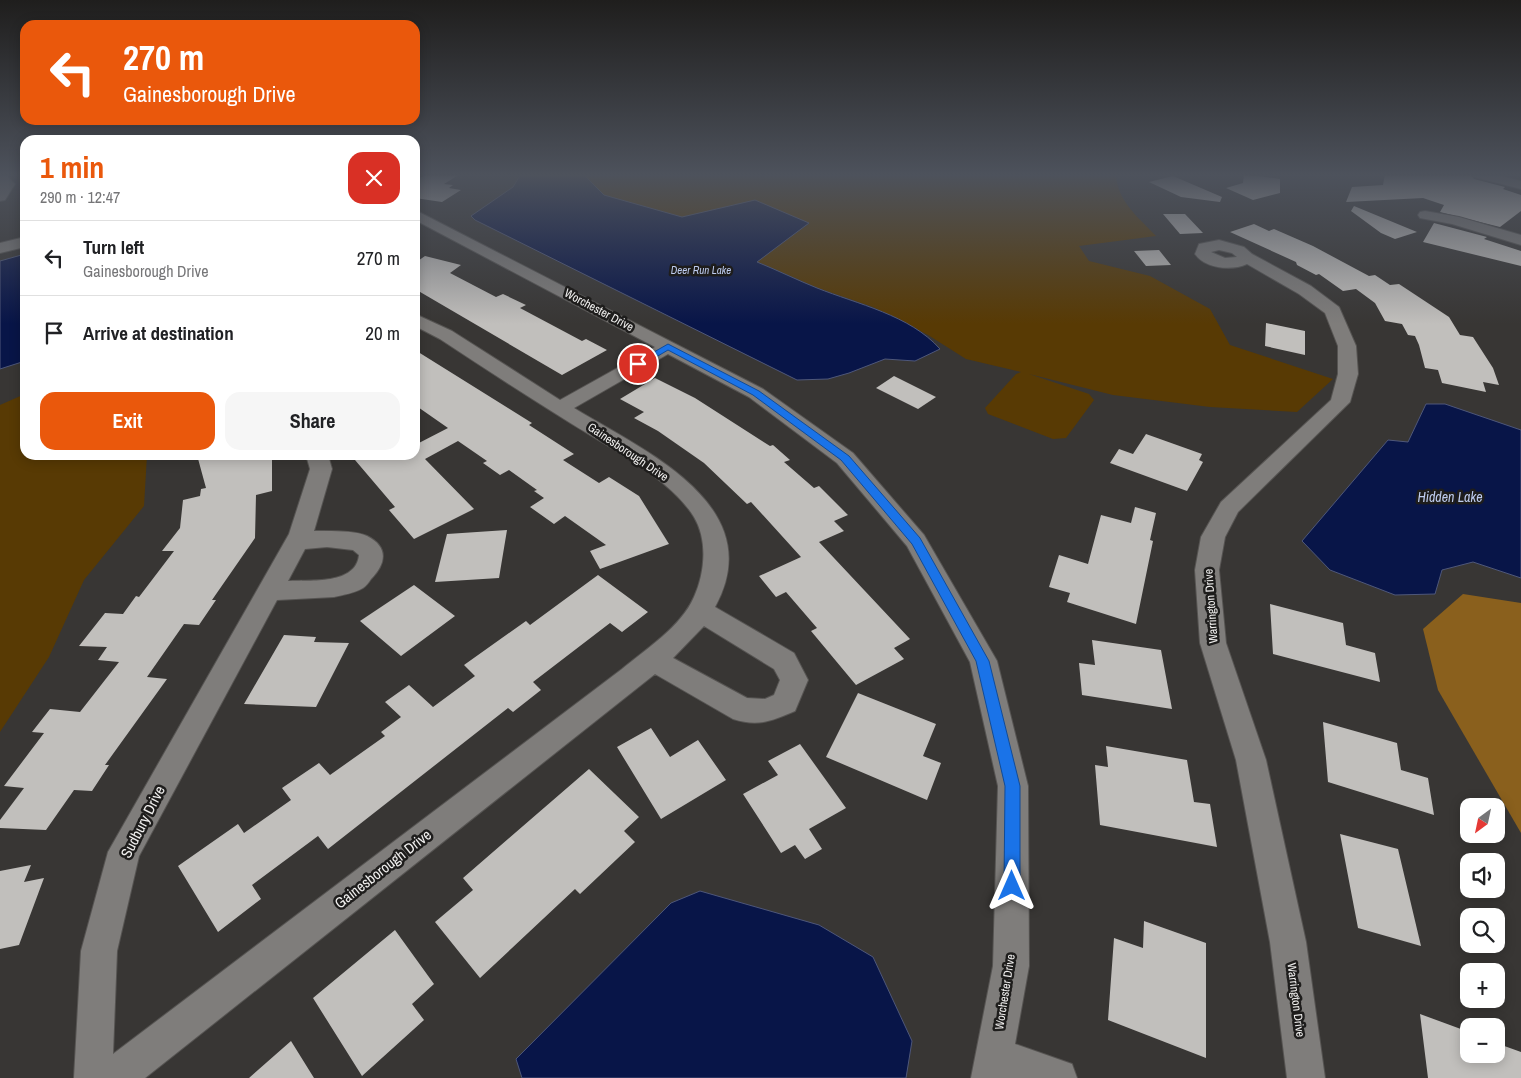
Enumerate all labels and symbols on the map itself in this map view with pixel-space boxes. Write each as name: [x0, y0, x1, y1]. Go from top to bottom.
water label: Deer Run Lake: [671, 263, 731, 277]
street label: Worchester Drive: [562, 285, 636, 335]
pin: [617, 343, 659, 385]
street label: Gainesborough Drive: [585, 419, 671, 485]
water label: Hidden Lake: [1417, 488, 1483, 506]
street label: Warrington Drive: [1200, 568, 1222, 644]
street label: Sudbury Drive: [115, 782, 170, 862]
north arrow: [1460, 798, 1505, 842]
street label: Gainesborough Drive: [330, 824, 436, 913]
position arrow: [985, 859, 1037, 911]
street label: Worchester Drive: [991, 953, 1019, 1031]
street label: Warrington Drive: [1284, 962, 1308, 1038]

